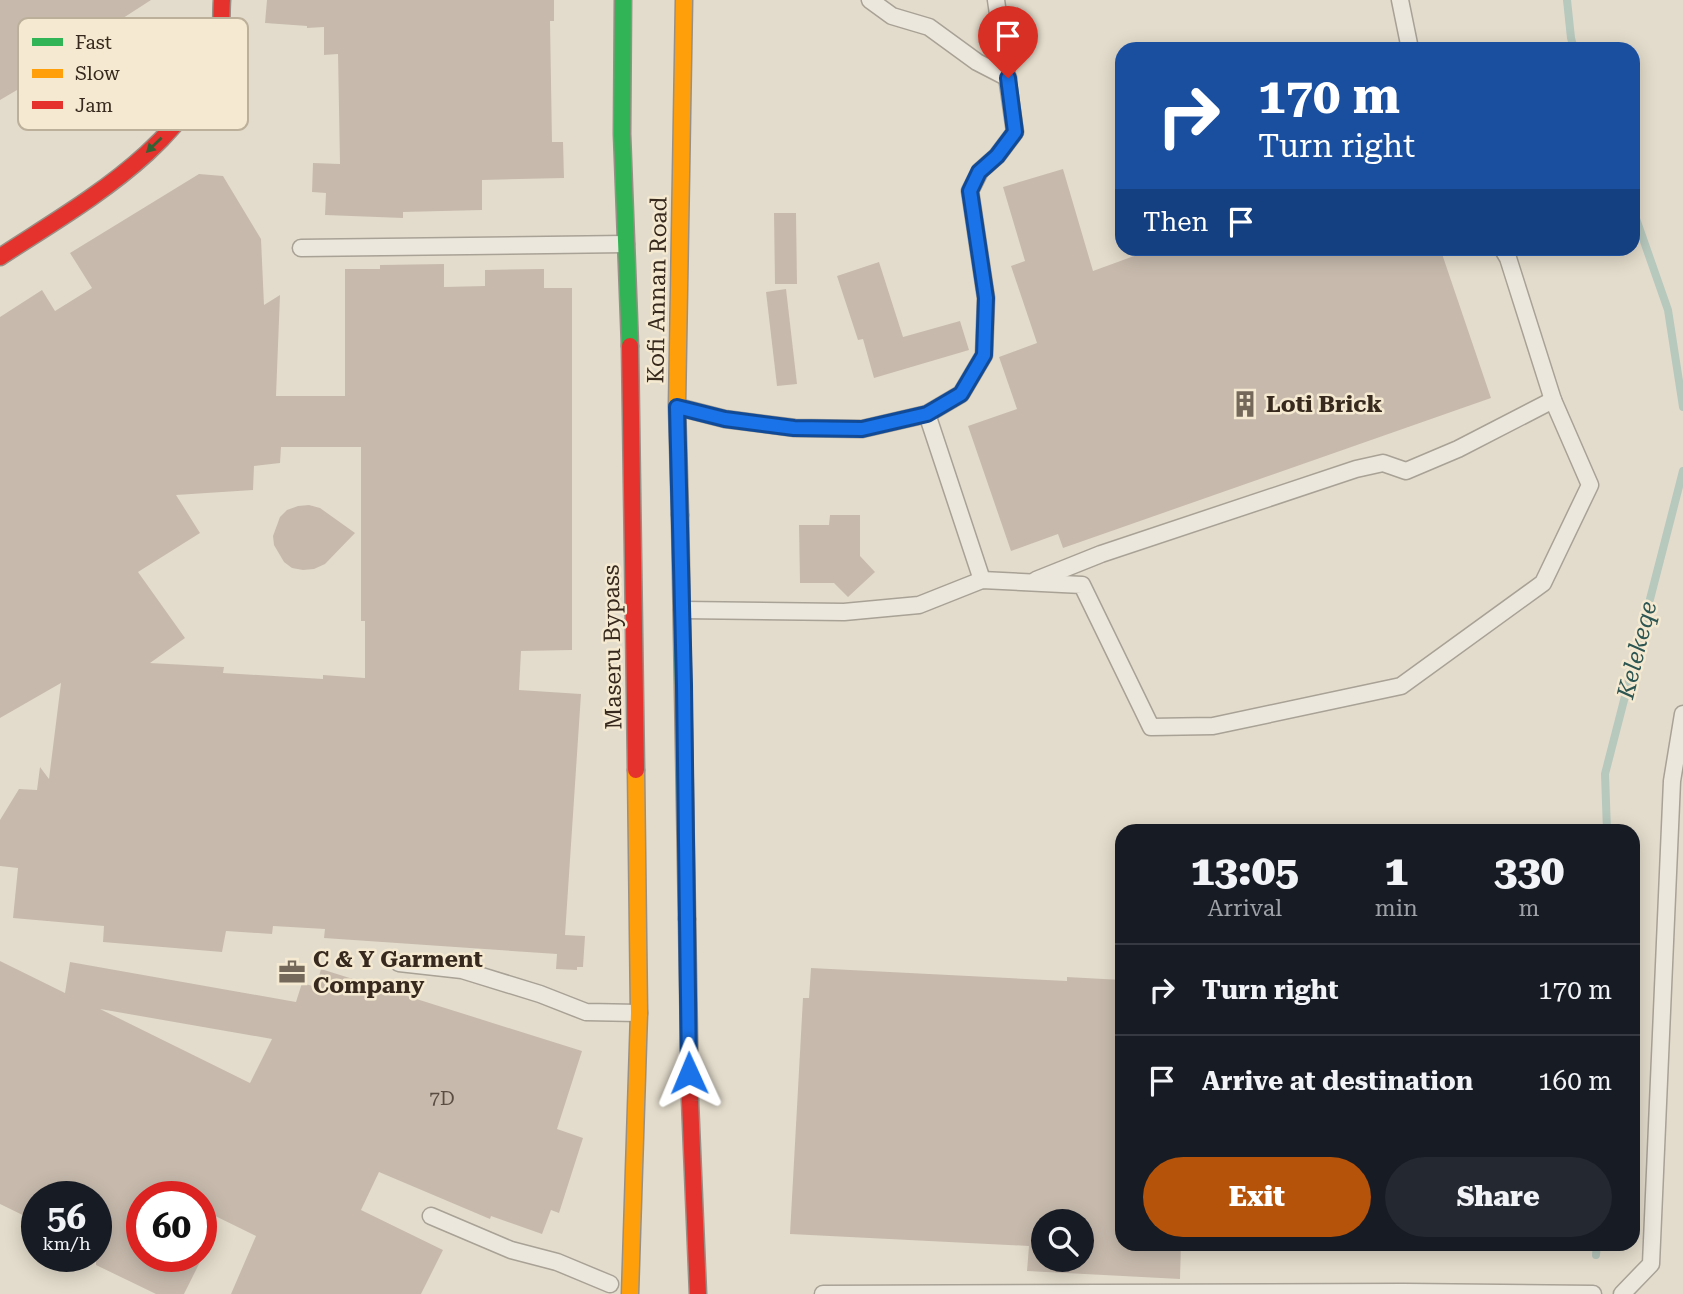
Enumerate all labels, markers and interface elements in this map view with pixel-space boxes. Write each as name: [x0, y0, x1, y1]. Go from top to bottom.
pin: [978, 6, 1038, 78]
icon: arrive: [989, 17, 1027, 55]
legend: [18, 18, 248, 130]
text: Fast: [75, 31, 112, 54]
text: Slow: [75, 62, 120, 85]
text: 170 m: [1258, 68, 1400, 125]
icon: right: [1143, 70, 1234, 161]
text: Jam: [75, 94, 113, 117]
text: Turn right: [1258, 127, 1415, 165]
one-way arrow: [146, 137, 163, 153]
street label: Kofi Annan Road: [642, 196, 673, 384]
icon: arrive: [1222, 203, 1260, 241]
text: Then: [1143, 207, 1208, 237]
building icon: Loti Brick: [1230, 389, 1260, 419]
place label: Loti Brick: [1266, 391, 1382, 418]
street label: Maseru Bypass: [598, 564, 627, 730]
water label: Kelekeqe: [1611, 598, 1663, 703]
text: 13:05: [1191, 846, 1299, 895]
text: 1: [1384, 846, 1408, 895]
text: 330: [1494, 846, 1564, 895]
text: Arrival: [1207, 895, 1282, 922]
text: min: [1375, 895, 1418, 922]
text: m: [1518, 895, 1539, 922]
place label: C & Y Garment Company: [313, 946, 483, 999]
office icon: C & Y Garment Company: [277, 957, 307, 987]
icon: right: [1143, 971, 1181, 1009]
text: Turn right: [1202, 975, 1338, 1005]
text: 170 m: [1538, 975, 1612, 1005]
position arrow: [652, 1036, 726, 1110]
icon: arrive: [1143, 1062, 1181, 1100]
text: Arrive at destination: [1202, 1066, 1473, 1096]
text: 160 m: [1538, 1066, 1612, 1096]
house number: 7D: [429, 1087, 455, 1110]
button: Exit: [1143, 1157, 1371, 1237]
button: Share: [1385, 1157, 1612, 1237]
speed limit sign: 60: [126, 1181, 217, 1272]
text: 56: [47, 1197, 86, 1238]
map controls: [1031, 1209, 1094, 1272]
button: search: [1031, 1209, 1094, 1272]
text: km/h: [42, 1233, 91, 1254]

